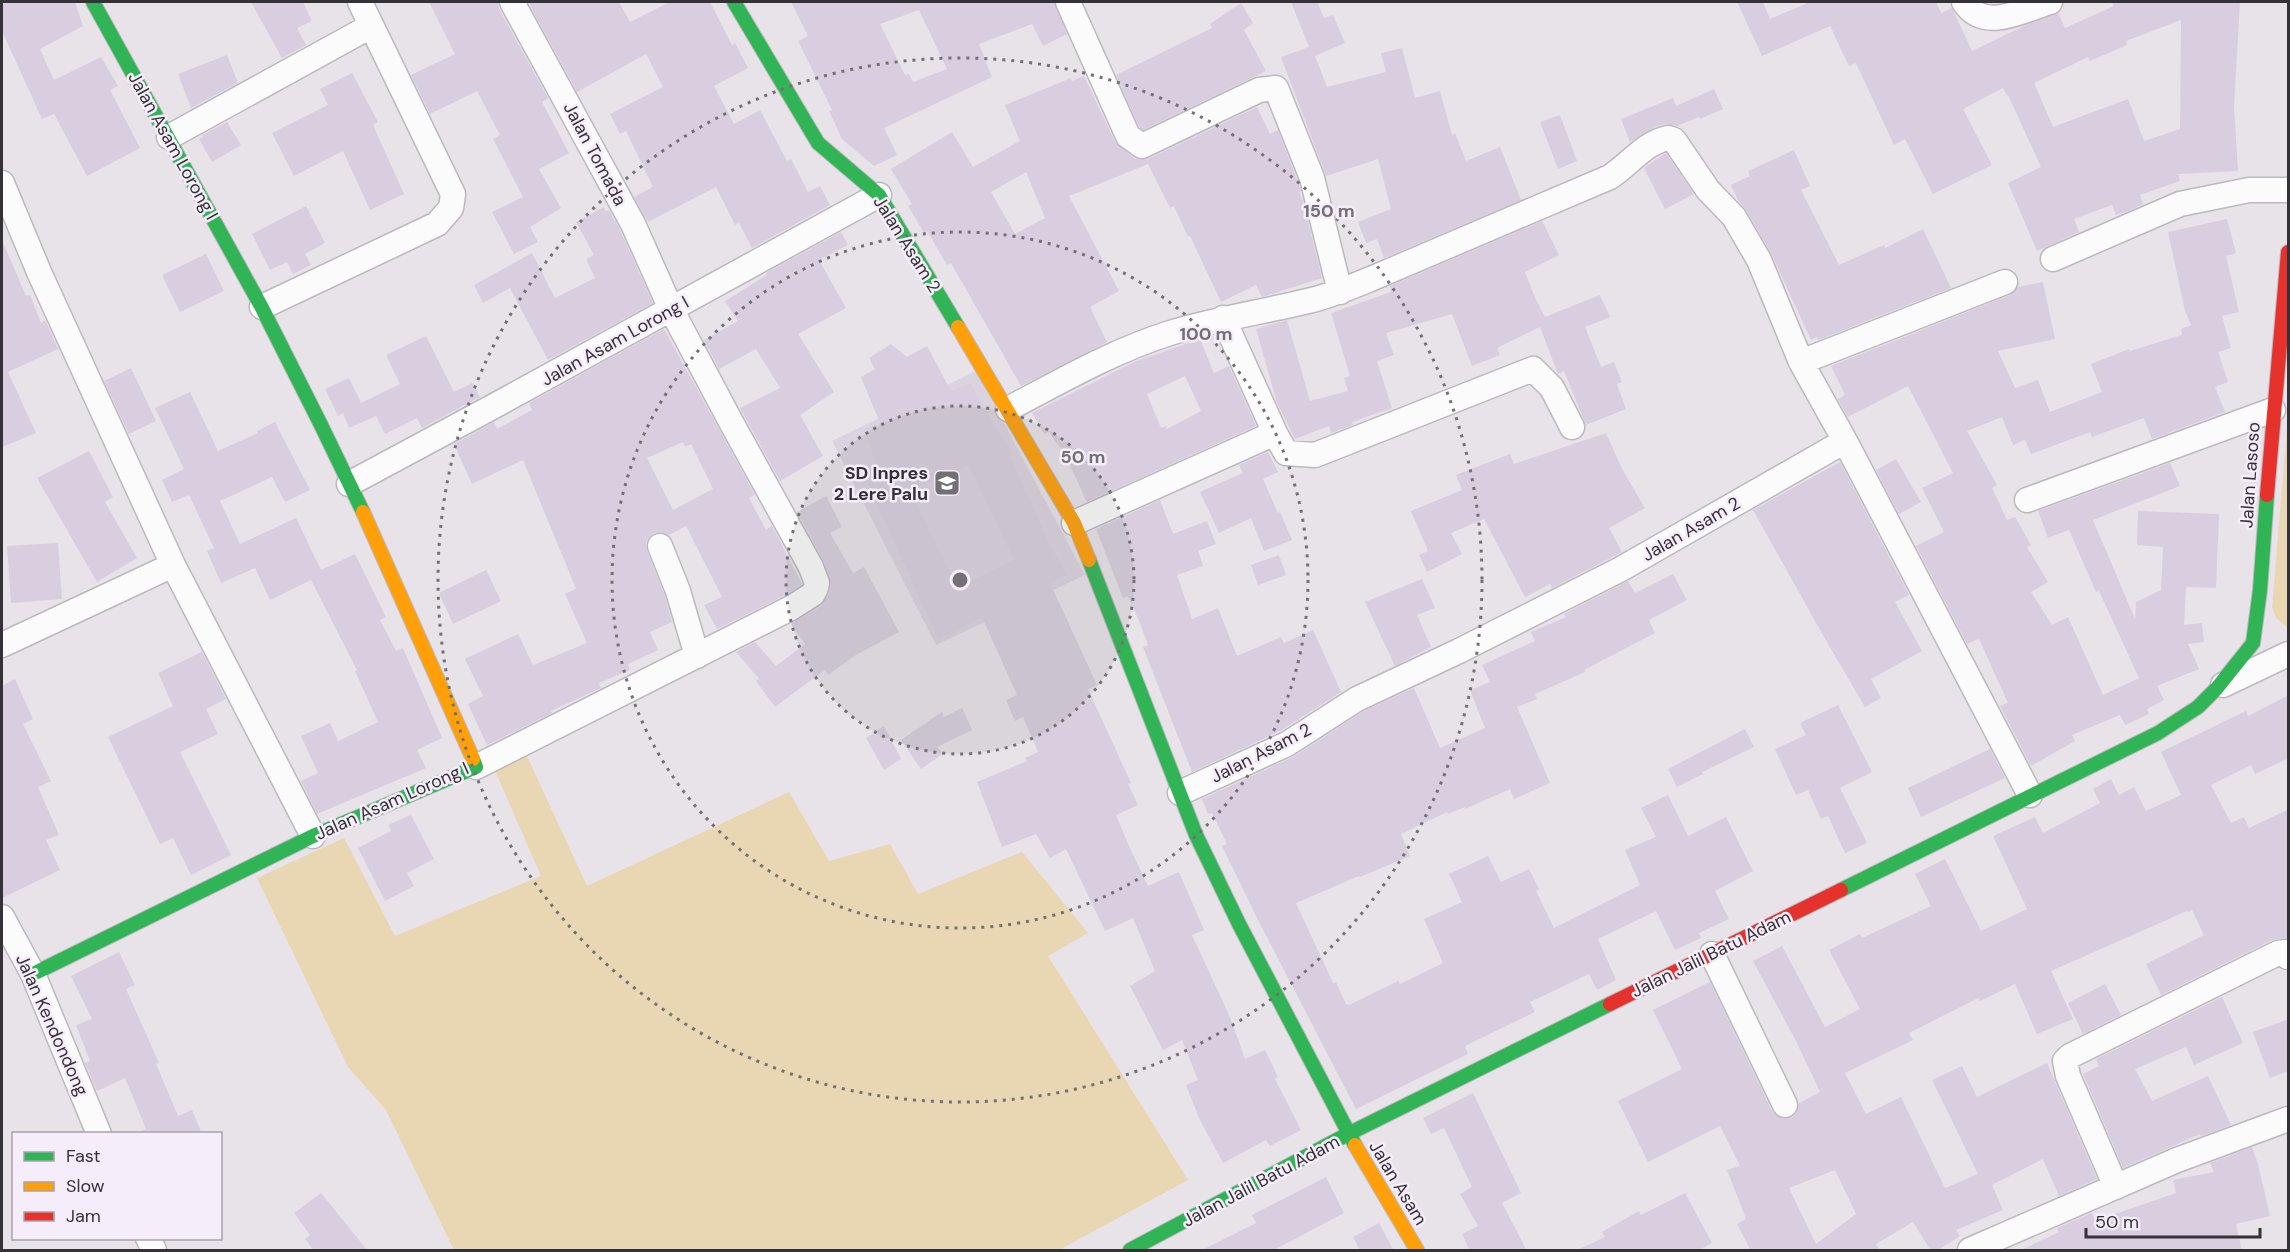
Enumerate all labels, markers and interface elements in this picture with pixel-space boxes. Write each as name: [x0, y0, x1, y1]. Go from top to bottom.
street label: Jalan Asam Lorong I: [122, 68, 224, 224]
street label: Jalan Tomada: [558, 98, 632, 210]
street label: Jalan Asam 2: [868, 191, 946, 297]
text: 150 m: [1303, 199, 1355, 223]
street label: Jalan Asam Lorong I: [537, 290, 693, 392]
text: 100 m: [1179, 322, 1233, 346]
street label: Jalan Lasoso: [2234, 421, 2266, 529]
text: 50 m: [1060, 445, 1106, 469]
place label: SD Inpres 2 Lere Palu: [834, 461, 928, 506]
school or university icon: SD Inpres 2 Lere Palu: [932, 468, 962, 498]
street label: Jalan Asam 2: [1637, 491, 1745, 567]
centre of rings: [950, 570, 970, 590]
street label: Jalan Asam 2: [1207, 717, 1315, 789]
street label: Jalan Asam Lorong I: [312, 756, 472, 846]
street label: Jalan Jalil Batu Adam: [1627, 905, 1795, 1003]
street label: Jalan Kendondong: [10, 950, 94, 1100]
street label: Jalan Jalil Batu Adam: [1178, 1129, 1344, 1233]
legend: [12, 1132, 222, 1240]
street label: Jalan Asam: [1363, 1136, 1433, 1230]
text: Fast: [66, 1144, 101, 1168]
text: Slow: [66, 1174, 105, 1198]
scale bar: [2086, 1201, 2260, 1239]
text: Jam: [66, 1204, 101, 1228]
text: 50 m: [2095, 1210, 2139, 1234]

